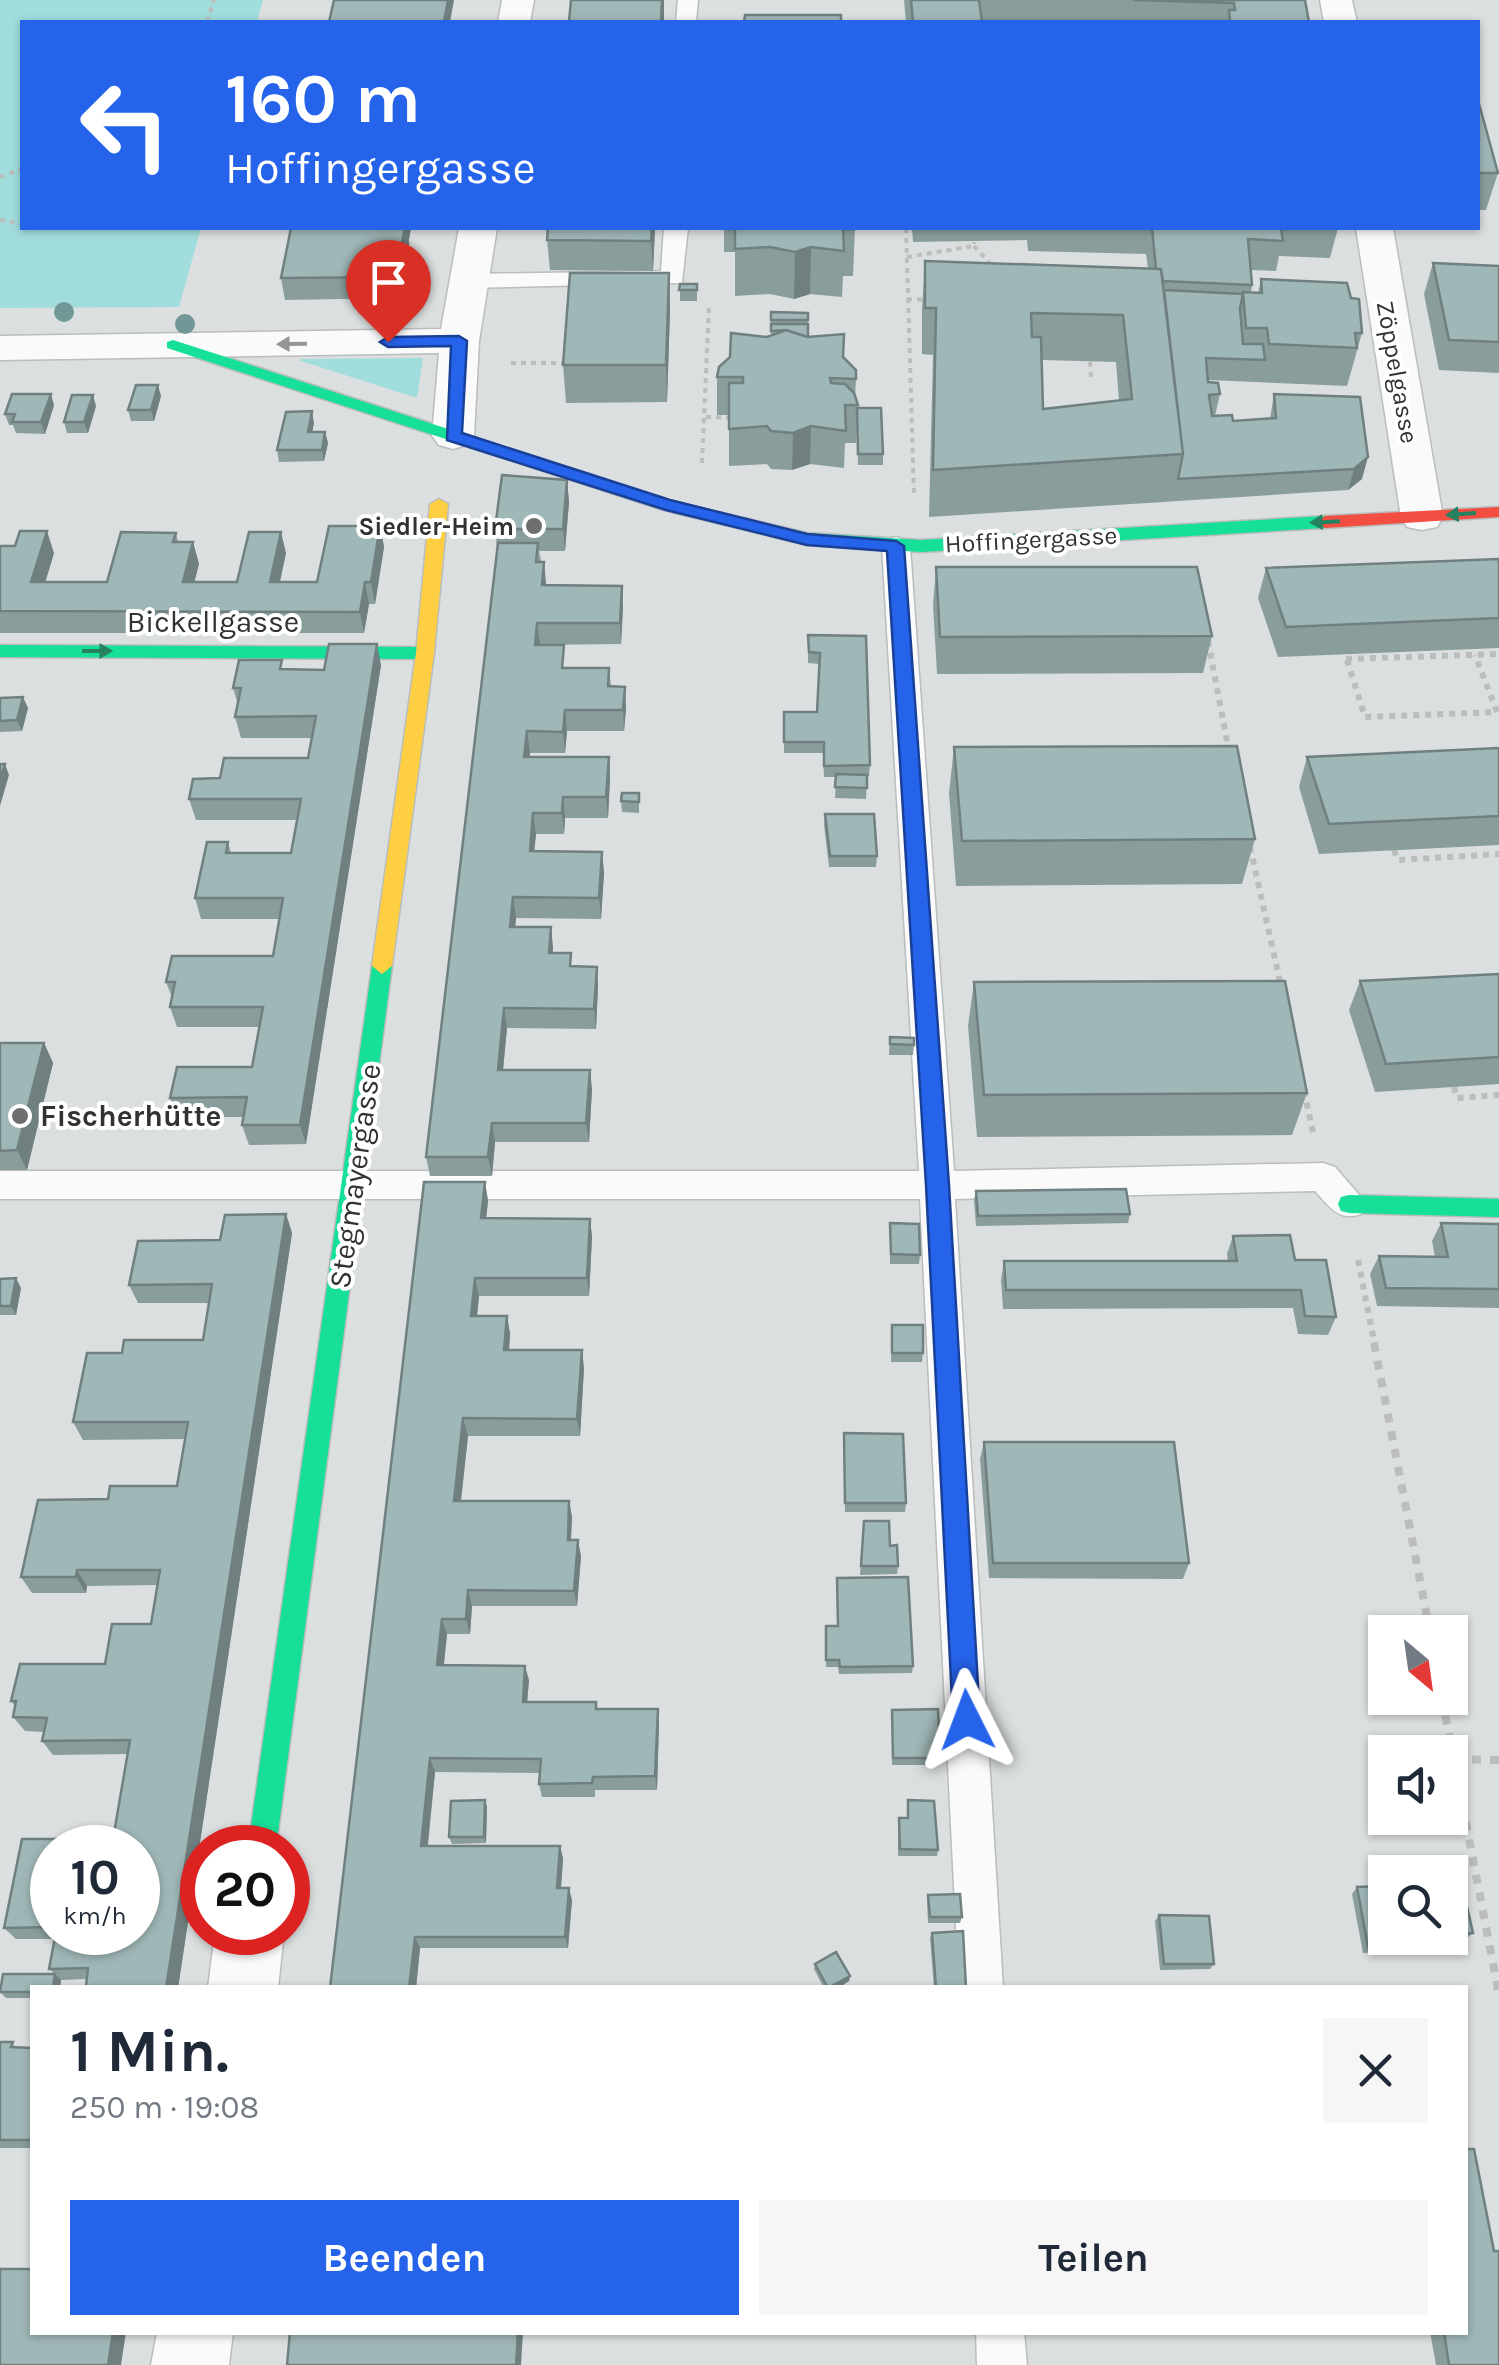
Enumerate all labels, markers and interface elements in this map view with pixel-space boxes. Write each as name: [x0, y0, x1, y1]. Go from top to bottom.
text: 160 m: [225, 58, 421, 140]
icon: left: [60, 60, 190, 190]
text: Hoffingergasse: [225, 142, 536, 194]
pin: [346, 240, 431, 343]
icon: arrive: [361, 255, 416, 310]
street label: Zöppelgasse: [1371, 298, 1424, 446]
one-way arrow: [275, 336, 307, 352]
one-way arrow: [1444, 507, 1476, 523]
place label: Siedler-Heim: [358, 512, 514, 541]
one-way arrow: [1309, 514, 1341, 530]
marker: Siedler-Heim: [523, 515, 545, 537]
street label: Hoffingergasse: [944, 521, 1118, 558]
street label: Bickellgasse: [127, 604, 299, 640]
one-way arrow: [82, 643, 114, 659]
street label: Stegmayergasse: [321, 1061, 389, 1291]
place label: Fischerhütte: [40, 1098, 221, 1134]
marker: Fischerhütte: [9, 1105, 31, 1127]
north arrow: [1368, 1615, 1468, 1715]
map controls: [1368, 1615, 1468, 1955]
position arrow: [915, 1668, 1019, 1772]
button: sound: [1368, 1735, 1468, 1835]
speed limit sign: 20: [180, 1825, 310, 1955]
text: 10: [70, 1848, 120, 1907]
button: search: [1368, 1855, 1468, 1955]
text: km/h: [63, 1901, 127, 1930]
text: 1 Min.: [70, 2016, 229, 2086]
button: close: [1323, 2018, 1428, 2123]
text: 250 m · 19:08: [70, 2089, 259, 2126]
button: Beenden: [70, 2200, 739, 2315]
button: Teilen: [759, 2200, 1428, 2315]

